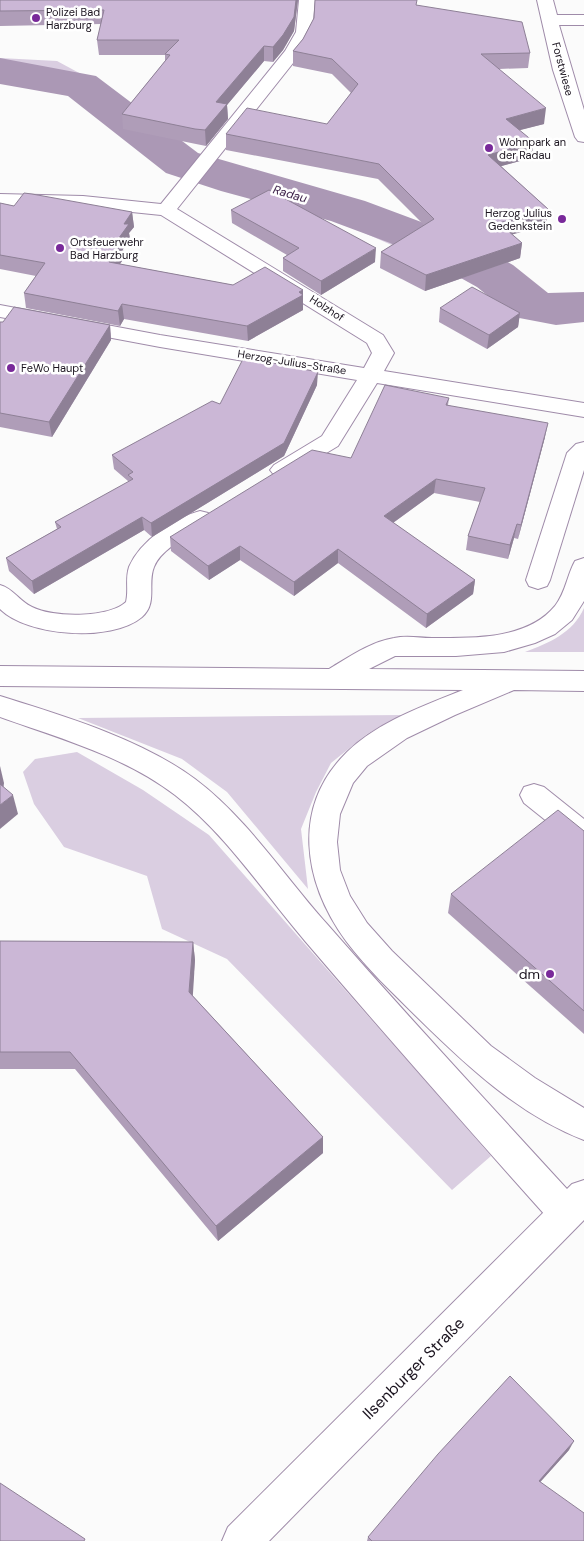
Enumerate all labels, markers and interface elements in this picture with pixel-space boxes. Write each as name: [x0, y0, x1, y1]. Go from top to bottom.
place label: Polizei Bad Harzburg: [46, 5, 100, 32]
marker: Polizei Bad Harzburg: [30, 12, 42, 24]
street label: Forstwiese: [549, 41, 577, 97]
place label: Wohnpark an der Radau: [499, 135, 566, 162]
marker: Wohnpark an der Radau: [483, 142, 495, 154]
water label: Radau: [271, 182, 309, 207]
place label: Herzog Julius Gedenkstein: [485, 206, 552, 233]
marker: Herzog Julius Gedenkstein: [556, 213, 568, 225]
place label: Ortsfeuerwehr Bad Harzburg: [70, 235, 144, 262]
marker: Ortsfeuerwehr Bad Harzburg: [54, 242, 66, 254]
street label: Holzhof: [307, 292, 347, 324]
street label: Herzog-Julius-Straße: [237, 346, 347, 378]
place label: FeWo Haupt: [21, 361, 83, 375]
marker: FeWo Haupt: [5, 362, 17, 374]
place label: dm: [519, 965, 540, 983]
marker: dm: [544, 968, 556, 980]
street label: Ilsenburger Straße: [358, 1313, 469, 1424]

